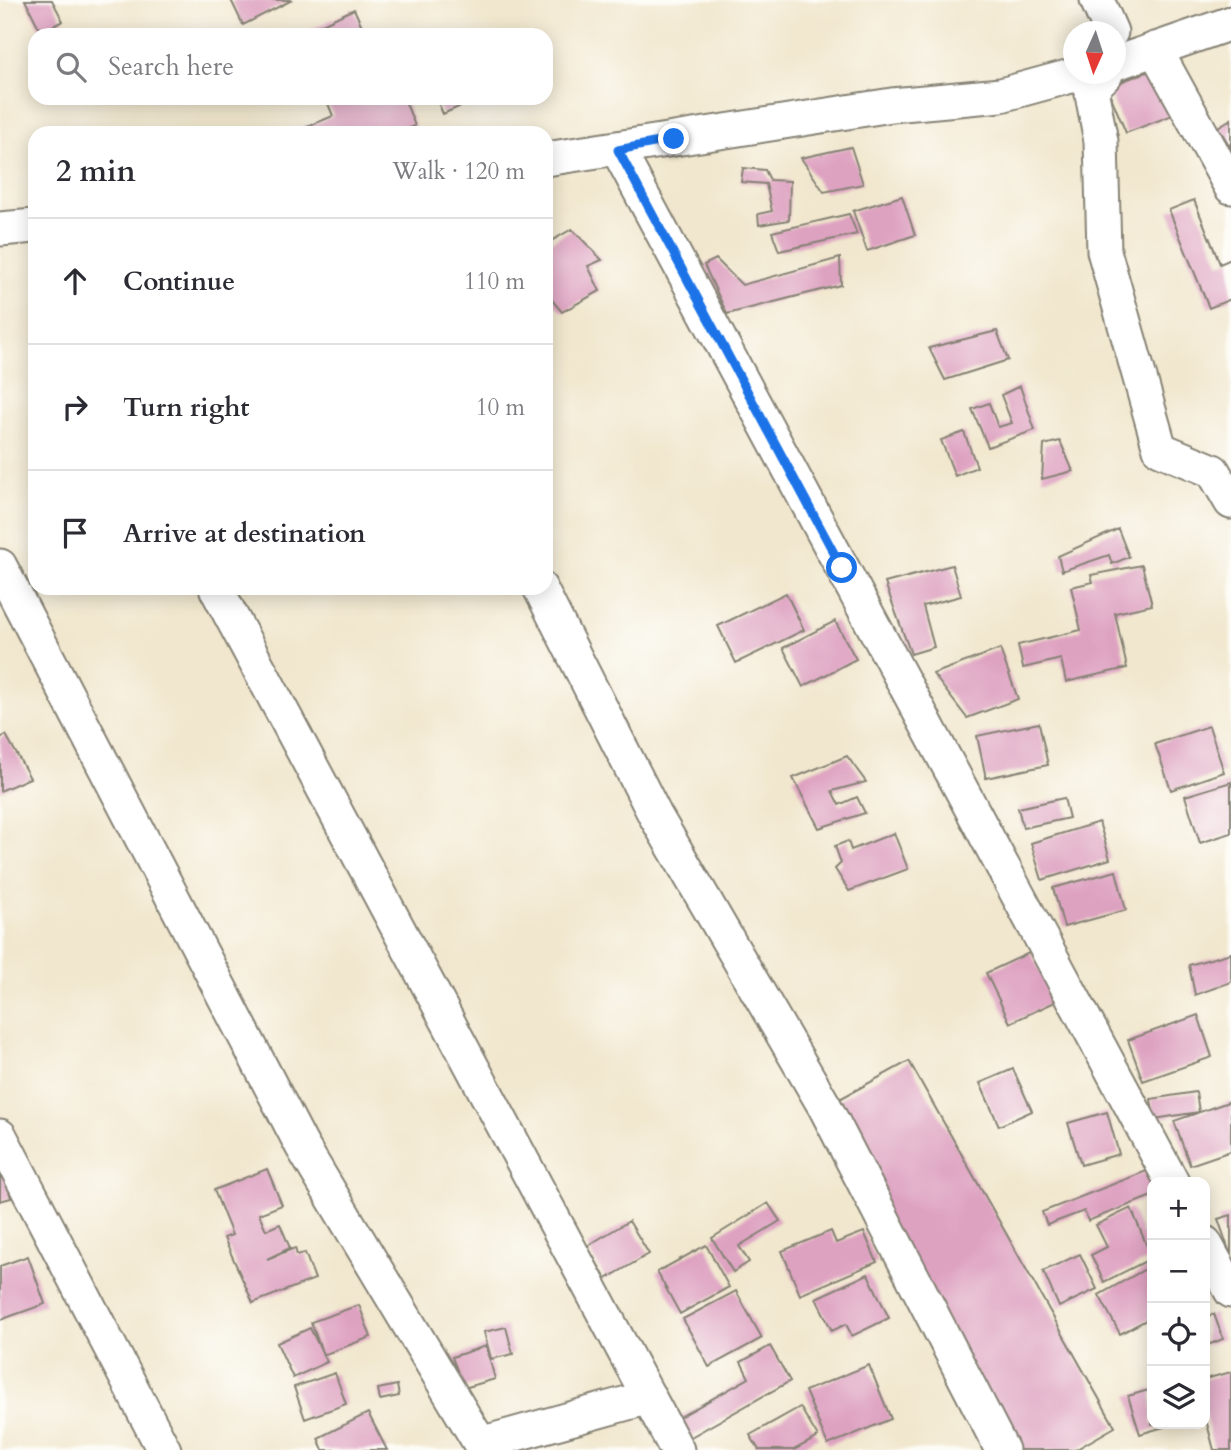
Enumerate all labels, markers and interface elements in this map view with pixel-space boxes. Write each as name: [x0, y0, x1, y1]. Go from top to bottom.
north arrow: [1063, 21, 1126, 84]
search box: [28, 28, 553, 105]
icon: search: [52, 48, 90, 86]
text: Search here: [108, 49, 234, 84]
route end: [658, 123, 689, 154]
text: 2 min: [56, 151, 136, 192]
text: Walk · 120 m: [392, 156, 525, 187]
icon: ahead: [56, 262, 94, 300]
text: Continue: [123, 264, 235, 299]
text: 110 m: [464, 266, 525, 297]
icon: right: [56, 388, 94, 426]
text: Turn right: [123, 390, 250, 425]
text: 10 m: [476, 392, 525, 423]
icon: arrive: [56, 514, 94, 552]
text: Arrive at destination: [123, 516, 366, 551]
route start: [826, 552, 857, 583]
map controls: [1147, 1177, 1210, 1429]
button: +: [1147, 1177, 1210, 1240]
button: −: [1147, 1240, 1210, 1303]
button: locate: [1147, 1303, 1210, 1366]
button: layers: [1147, 1366, 1210, 1429]

